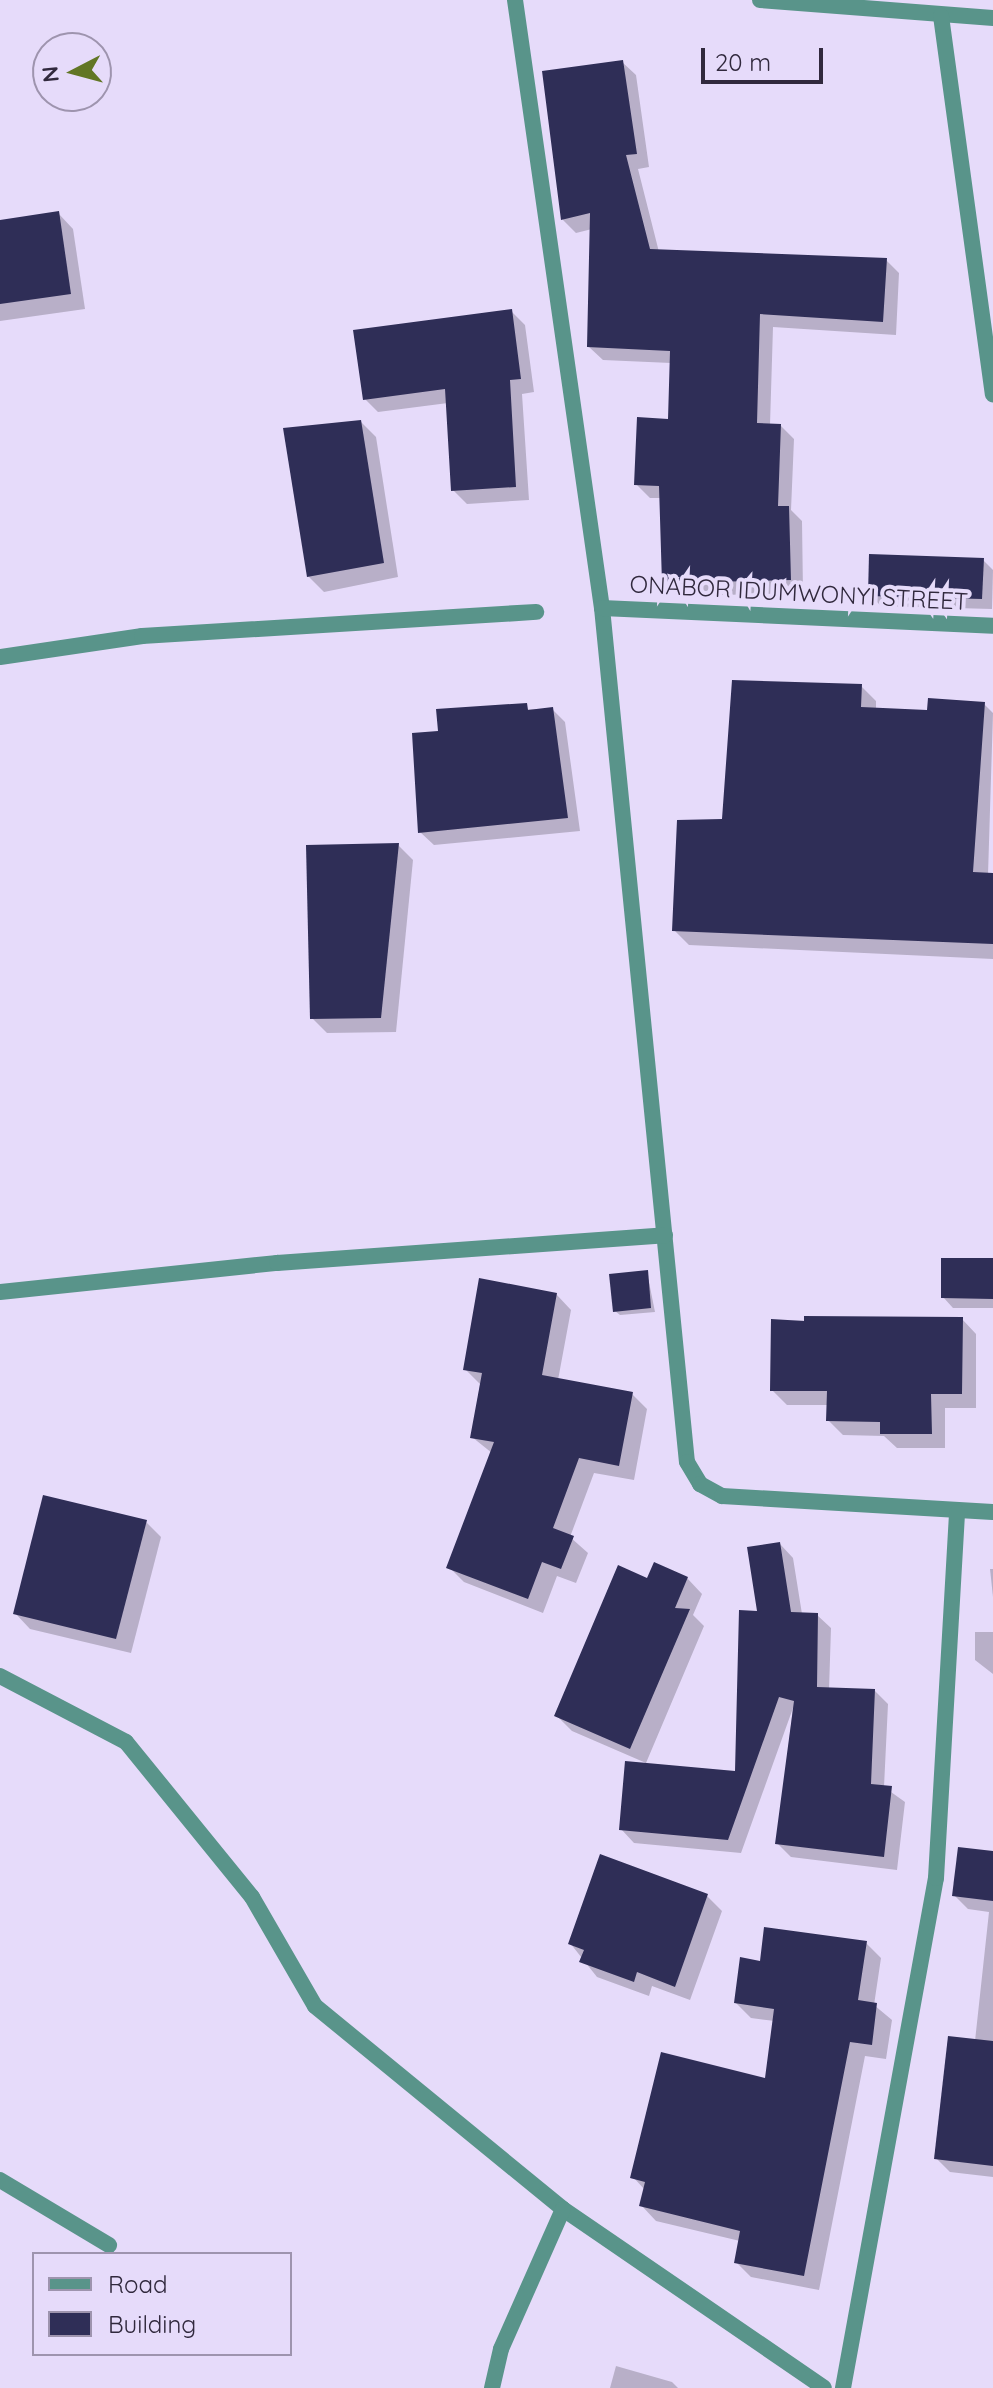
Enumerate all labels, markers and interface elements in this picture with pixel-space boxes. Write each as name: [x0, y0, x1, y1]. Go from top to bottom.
north arrow: [32, 32, 112, 112]
scale bar: [705, 32, 827, 82]
text: 20 m: [715, 47, 771, 77]
text: N: [35, 65, 65, 84]
street label: ONABOR IDUMWONYI STREET: [629, 570, 969, 616]
legend: [32, 2252, 292, 2356]
text: Road: [108, 2269, 168, 2299]
text: Building: [108, 2309, 196, 2339]

